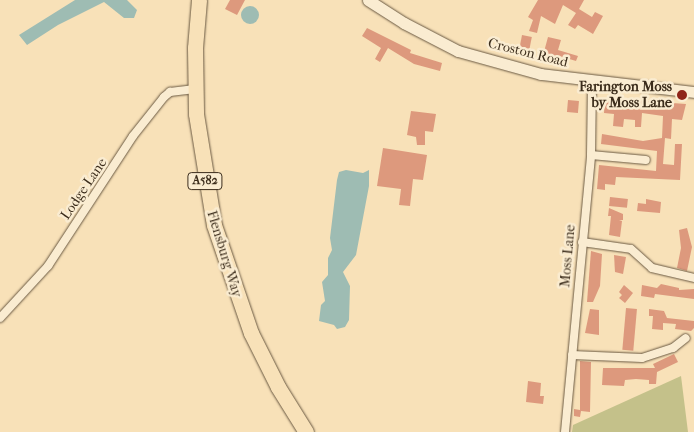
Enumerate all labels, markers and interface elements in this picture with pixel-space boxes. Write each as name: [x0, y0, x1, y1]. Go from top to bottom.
street label: Croston Road: [486, 35, 570, 71]
place label: Farington Moss by Moss Lane: [579, 79, 672, 111]
marker: Farington Moss by Moss Lane: [676, 89, 688, 101]
street label: Lodge Lane: [57, 155, 111, 223]
road number: A582: [186, 172, 224, 190]
street label: Flensburg Way: [203, 209, 245, 299]
street label: Moss Lane: [557, 224, 579, 288]

